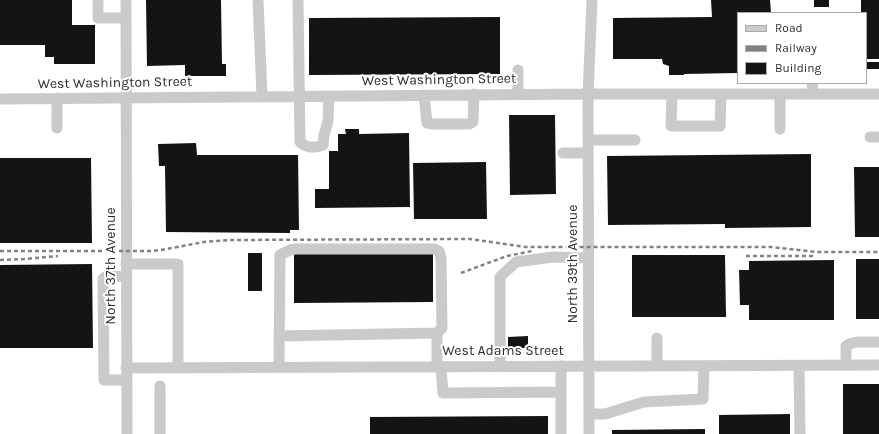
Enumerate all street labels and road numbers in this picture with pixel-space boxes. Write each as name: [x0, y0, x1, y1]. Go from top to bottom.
street label: West Washington Street: [362, 70, 516, 90]
street label: West Washington Street: [38, 73, 192, 93]
street label: North 39th Avenue: [565, 205, 581, 323]
street label: North 37th Avenue: [103, 207, 119, 325]
street label: West Adams Street: [442, 343, 564, 359]

